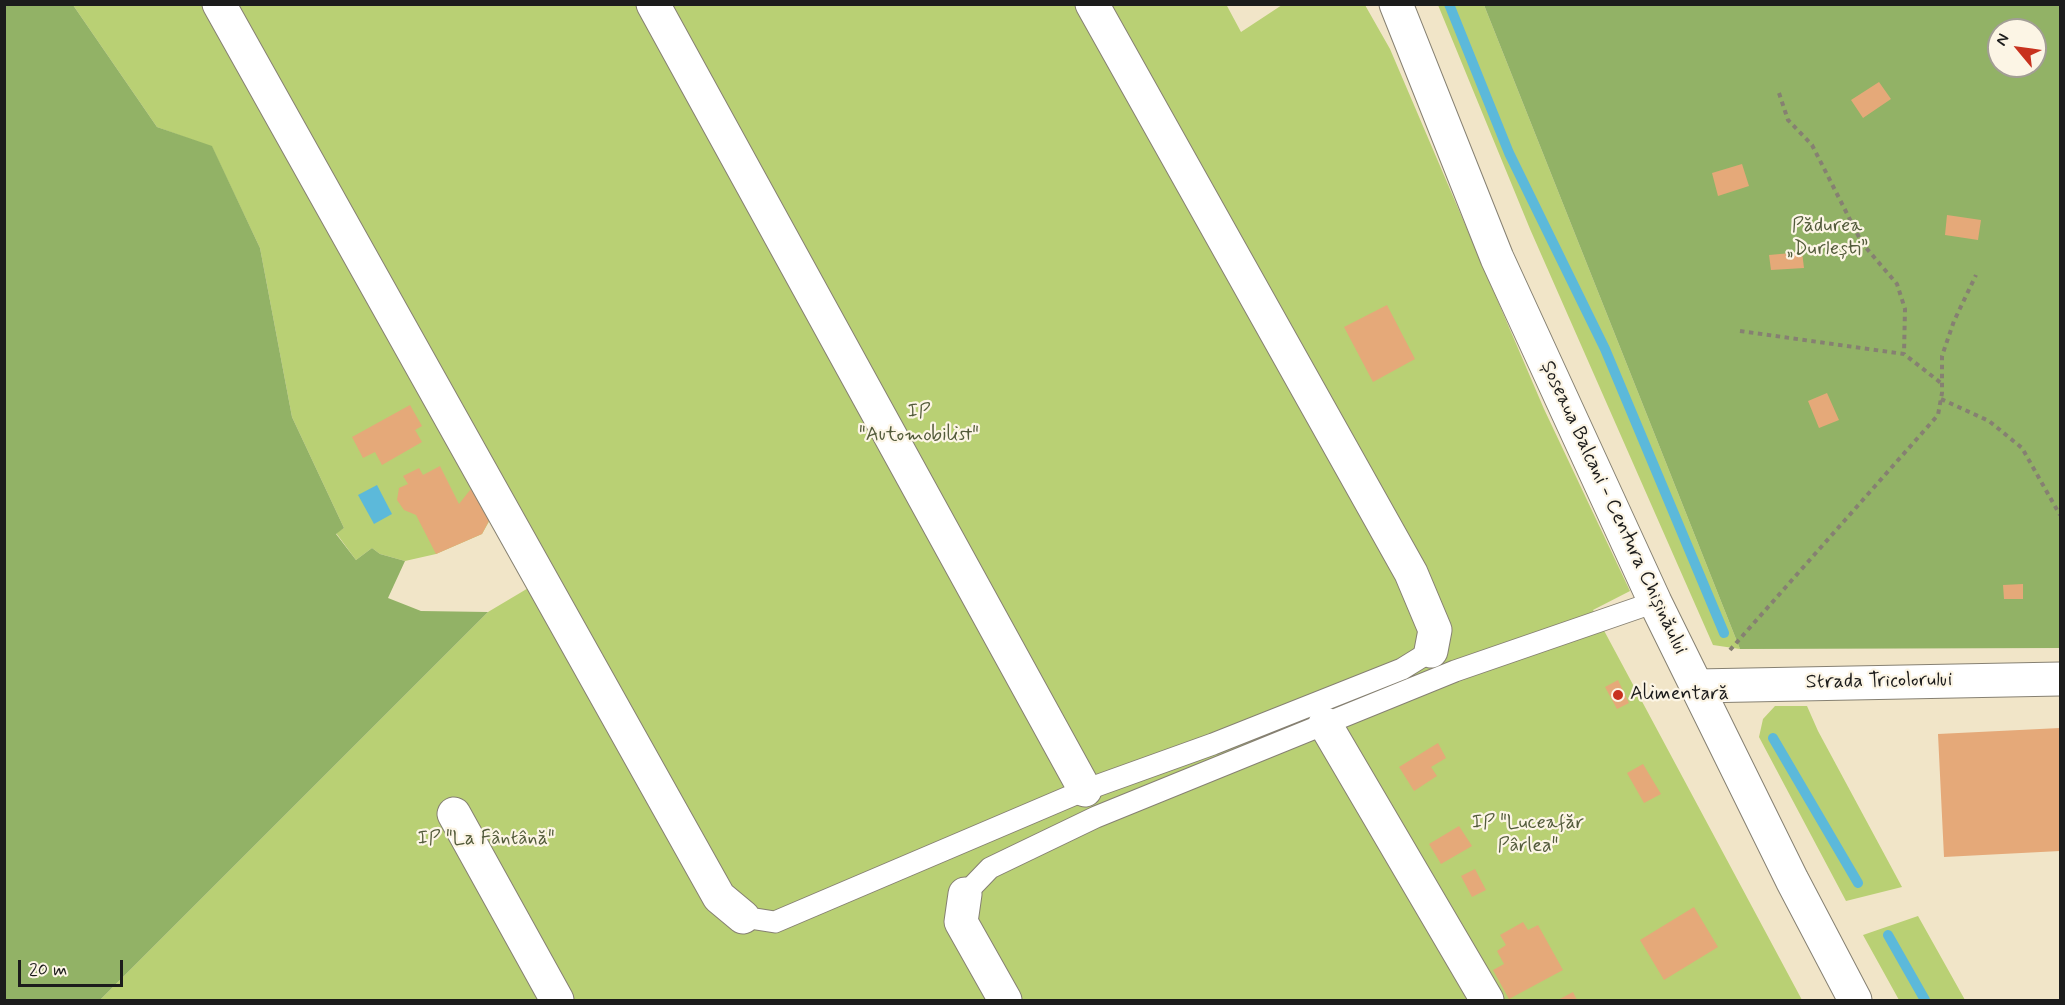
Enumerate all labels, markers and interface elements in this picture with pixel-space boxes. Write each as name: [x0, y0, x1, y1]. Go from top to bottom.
north arrow: [1987, 18, 2047, 78]
text: N: [1991, 30, 2014, 50]
park label: Pădurea „Durlești”: [1786, 215, 1868, 262]
street label: Șoseaua Balcani - Centura Chișinăului: [1534, 357, 1692, 659]
park label: IP "Automobilist": [859, 401, 979, 448]
street label: Strada Tricolorului: [1806, 669, 1952, 695]
place label: Alimentară: [1630, 683, 1729, 707]
marker: Alimentară: [1611, 688, 1625, 702]
park label: IP "Luceafăr Pârlea": [1472, 812, 1584, 859]
park label: IP "La Fântână": [417, 828, 555, 852]
scale bar: [21, 948, 126, 986]
text: 20 m: [29, 958, 67, 982]

